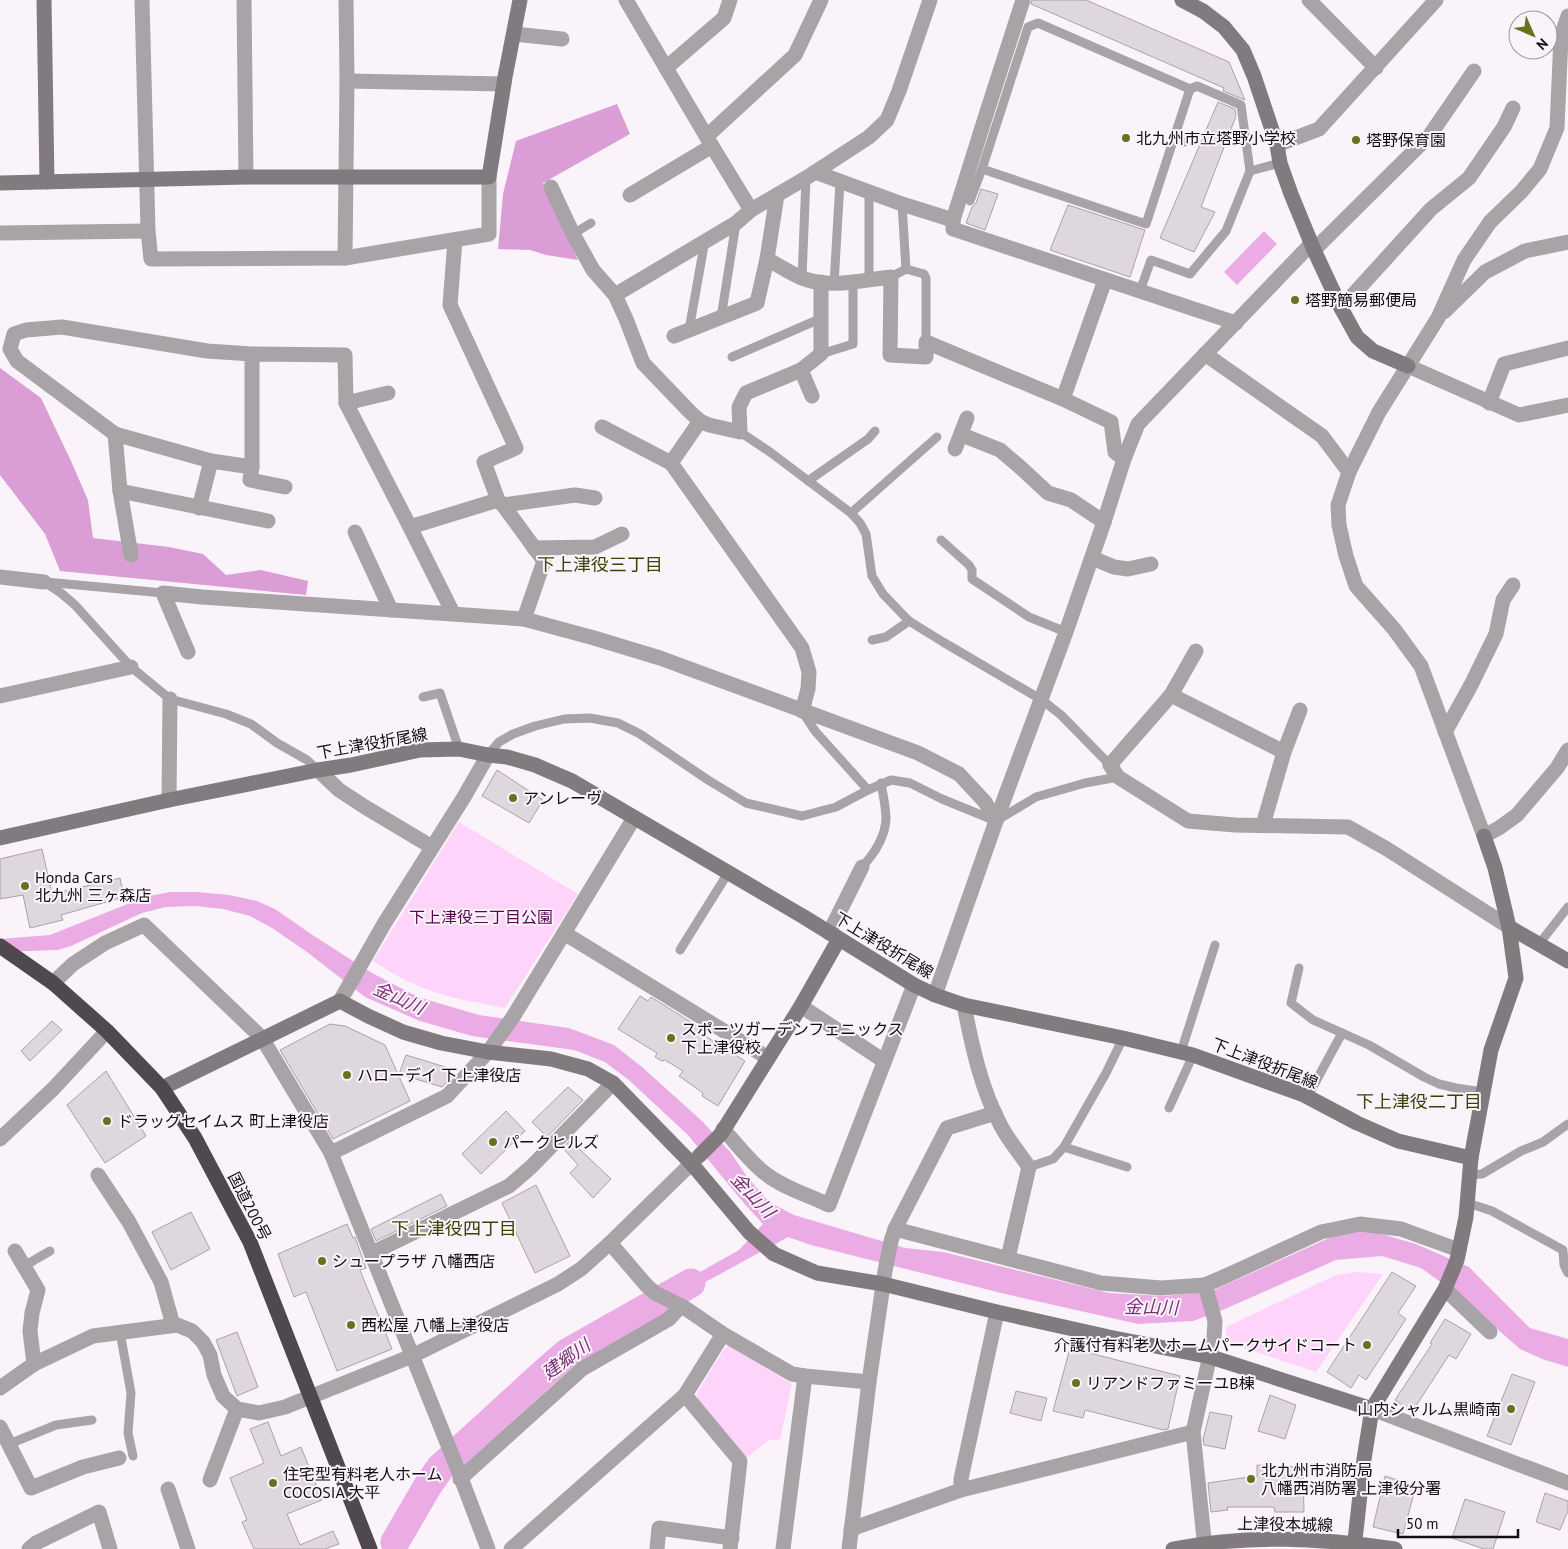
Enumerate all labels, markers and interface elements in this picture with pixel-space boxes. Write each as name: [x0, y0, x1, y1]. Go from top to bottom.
north arrow: [1508, 10, 1558, 60]
text: N: [1533, 35, 1552, 54]
place label: 北九州市立塔野小学校: [1136, 128, 1296, 148]
place label: 塔野保育園: [1366, 130, 1446, 150]
marker: 北九州市立塔野小学校: [1120, 132, 1132, 144]
marker: 塔野保育園: [1350, 134, 1362, 146]
place label: 塔野簡易郵便局: [1305, 290, 1417, 310]
marker: 塔野簡易郵便局: [1289, 294, 1301, 306]
district label: 下上津役三丁目: [537, 553, 663, 576]
street label: 下上津役折尾線: [315, 723, 429, 763]
place label: アンレーヴ: [523, 788, 602, 808]
marker: アンレーヴ: [507, 792, 519, 804]
place label: Honda Cars 北九州 三ヶ森店: [35, 867, 151, 905]
marker: Honda Cars 北九州 三ヶ森店: [19, 880, 31, 892]
park label: 下上津役三丁目公園: [409, 907, 553, 927]
street label: 下上津役折尾線: [831, 908, 937, 982]
water label: 金山川: [370, 977, 430, 1020]
place label: スポーツガーデンフェニックス 下上津役校: [681, 1019, 904, 1057]
marker: スポーツガーデンフェニックス 下上津役校: [665, 1032, 677, 1044]
street label: 下上津役折尾線: [1209, 1034, 1321, 1092]
place label: ハローデイ 下上津役店: [357, 1065, 521, 1085]
marker: ハローデイ 下上津役店: [341, 1069, 353, 1081]
district label: 下上津役二丁目: [1356, 1090, 1482, 1113]
place label: ドラッグセイムス 町上津役店: [117, 1111, 329, 1131]
marker: ドラッグセイムス 町上津役店: [101, 1115, 113, 1127]
place label: パークヒルズ: [503, 1132, 599, 1152]
marker: パークヒルズ: [487, 1136, 499, 1148]
water label: 金山川: [726, 1167, 781, 1224]
street label: 国道200号: [224, 1168, 276, 1244]
district label: 下上津役四丁目: [391, 1217, 517, 1240]
place label: シュープラザ 八幡西店: [332, 1251, 495, 1271]
marker: シュープラザ 八幡西店: [316, 1255, 328, 1267]
water label: 金山川: [1124, 1295, 1180, 1319]
place label: 西松屋 八幡上津役店: [361, 1315, 509, 1335]
marker: 西松屋 八幡上津役店: [345, 1319, 357, 1331]
water label: 建郷川: [537, 1333, 596, 1384]
place label: 介護付有料老人ホームパークサイドコート: [1053, 1335, 1357, 1355]
marker: 介護付有料老人ホームパークサイドコート: [1361, 1339, 1373, 1351]
place label: リアンドファミーユB棟: [1086, 1373, 1255, 1393]
marker: リアンドファミーユB棟: [1070, 1377, 1082, 1389]
place label: 山内シャルム黒崎南: [1357, 1399, 1501, 1419]
marker: 山内シャルム黒崎南: [1505, 1403, 1517, 1415]
place label: 北九州市消防局 八幡西消防署 上津役分署: [1261, 1460, 1441, 1498]
place label: 住宅型有料老人ホーム COCOSIA 大平: [283, 1464, 443, 1502]
marker: 北九州市消防局 八幡西消防署 上津役分署: [1245, 1473, 1257, 1485]
marker: 住宅型有料老人ホーム COCOSIA 大平: [267, 1477, 279, 1489]
scale bar: [1398, 1506, 1518, 1538]
street label: 上津役本城線: [1237, 1513, 1333, 1535]
text: 50 m: [1406, 1514, 1439, 1533]

